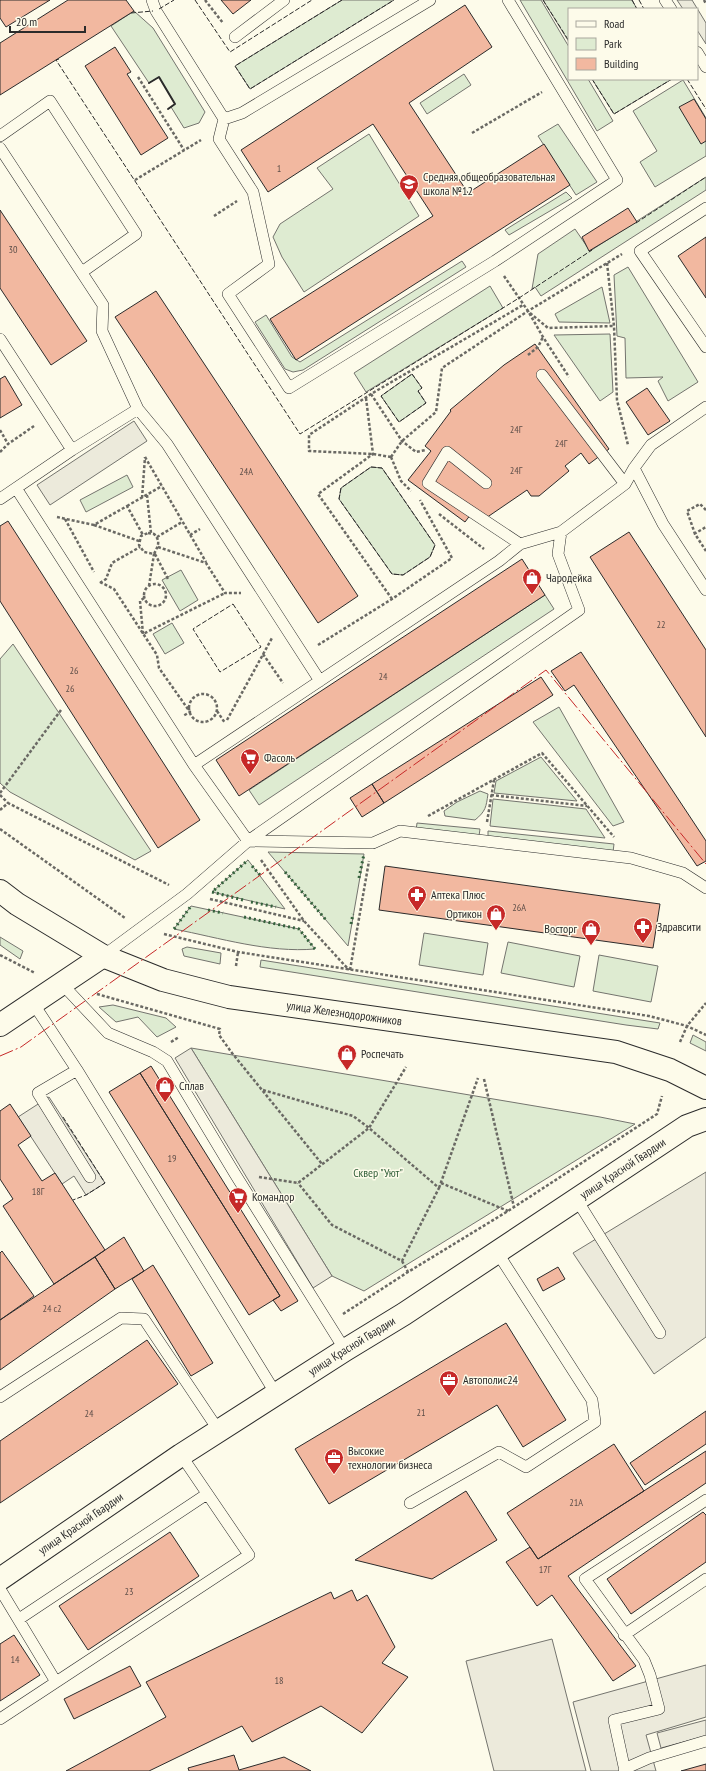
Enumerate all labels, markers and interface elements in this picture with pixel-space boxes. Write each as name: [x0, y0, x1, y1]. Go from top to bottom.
scale bar: [10, 8, 85, 34]
legend: [568, 8, 698, 80]
text: 20 m: [16, 14, 37, 29]
text: Road: [604, 16, 624, 31]
text: Park: [604, 36, 622, 51]
text: Building: [604, 56, 639, 71]
house number: 1: [277, 162, 281, 175]
place label: Средняя общеобразовательная школа №12: [423, 169, 556, 198]
school or university icon: Средняя общеобразовательная школа №12: [398, 173, 420, 201]
house number: 30: [9, 243, 18, 256]
house number: 24Г: [510, 423, 523, 436]
house number: 24Г: [555, 437, 568, 450]
house number: 24Г: [510, 464, 523, 477]
house number: 24А: [239, 465, 253, 478]
shop icon: Чародейка: [521, 567, 543, 595]
place label: Чародейка: [546, 570, 592, 585]
house number: 22: [657, 618, 666, 631]
house number: 26: [70, 664, 79, 677]
house number: 24: [379, 670, 388, 683]
house number: 26: [66, 682, 75, 695]
supermarket icon: Фасоль: [239, 747, 261, 775]
place label: Фасоль: [264, 750, 296, 765]
pharmacy icon: Аптека Плюс: [406, 884, 428, 912]
place label: Аптека Плюс: [431, 887, 486, 902]
house number: 26А: [512, 901, 526, 914]
shop icon: Ортикон: [485, 903, 507, 931]
place label: Ортикон: [446, 906, 482, 921]
pharmacy icon: Здравсити: [632, 916, 654, 944]
shop icon: Восторг: [580, 918, 602, 946]
place label: Здравсити: [657, 919, 701, 934]
place label: Восторг: [544, 921, 577, 936]
street label: улица Железнодорожников: [286, 997, 403, 1029]
shop icon: Роспечать: [336, 1043, 358, 1071]
place label: Роспечать: [361, 1046, 404, 1061]
shop icon: Сплав: [154, 1075, 176, 1103]
place label: Сплав: [179, 1078, 204, 1093]
street label: улица Красной Гвардии: [577, 1134, 668, 1202]
house number: 19: [168, 1152, 177, 1165]
park label: Сквер "Уют": [353, 1165, 403, 1180]
house number: 18Г: [32, 1185, 45, 1198]
supermarket icon: Командор: [227, 1186, 249, 1214]
place label: Командор: [252, 1189, 294, 1204]
house number: 24 с2: [42, 1302, 62, 1315]
street label: улица Красной Гвардии: [305, 1313, 398, 1379]
office icon: Автополис24: [438, 1369, 460, 1397]
place label: Автополис24: [463, 1372, 519, 1387]
house number: 21: [417, 1406, 426, 1419]
house number: 24: [85, 1407, 94, 1420]
place label: Высокие технологии бизнеса: [348, 1443, 433, 1472]
office icon: Высокие технологии бизнеса: [323, 1447, 345, 1475]
street label: улица Красной Гвардии: [35, 1489, 126, 1558]
house number: 21А: [569, 1496, 583, 1509]
house number: 17Г: [539, 1563, 552, 1576]
house number: 23: [125, 1585, 134, 1598]
house number: 14: [11, 1653, 20, 1666]
house number: 18: [275, 1674, 284, 1687]

